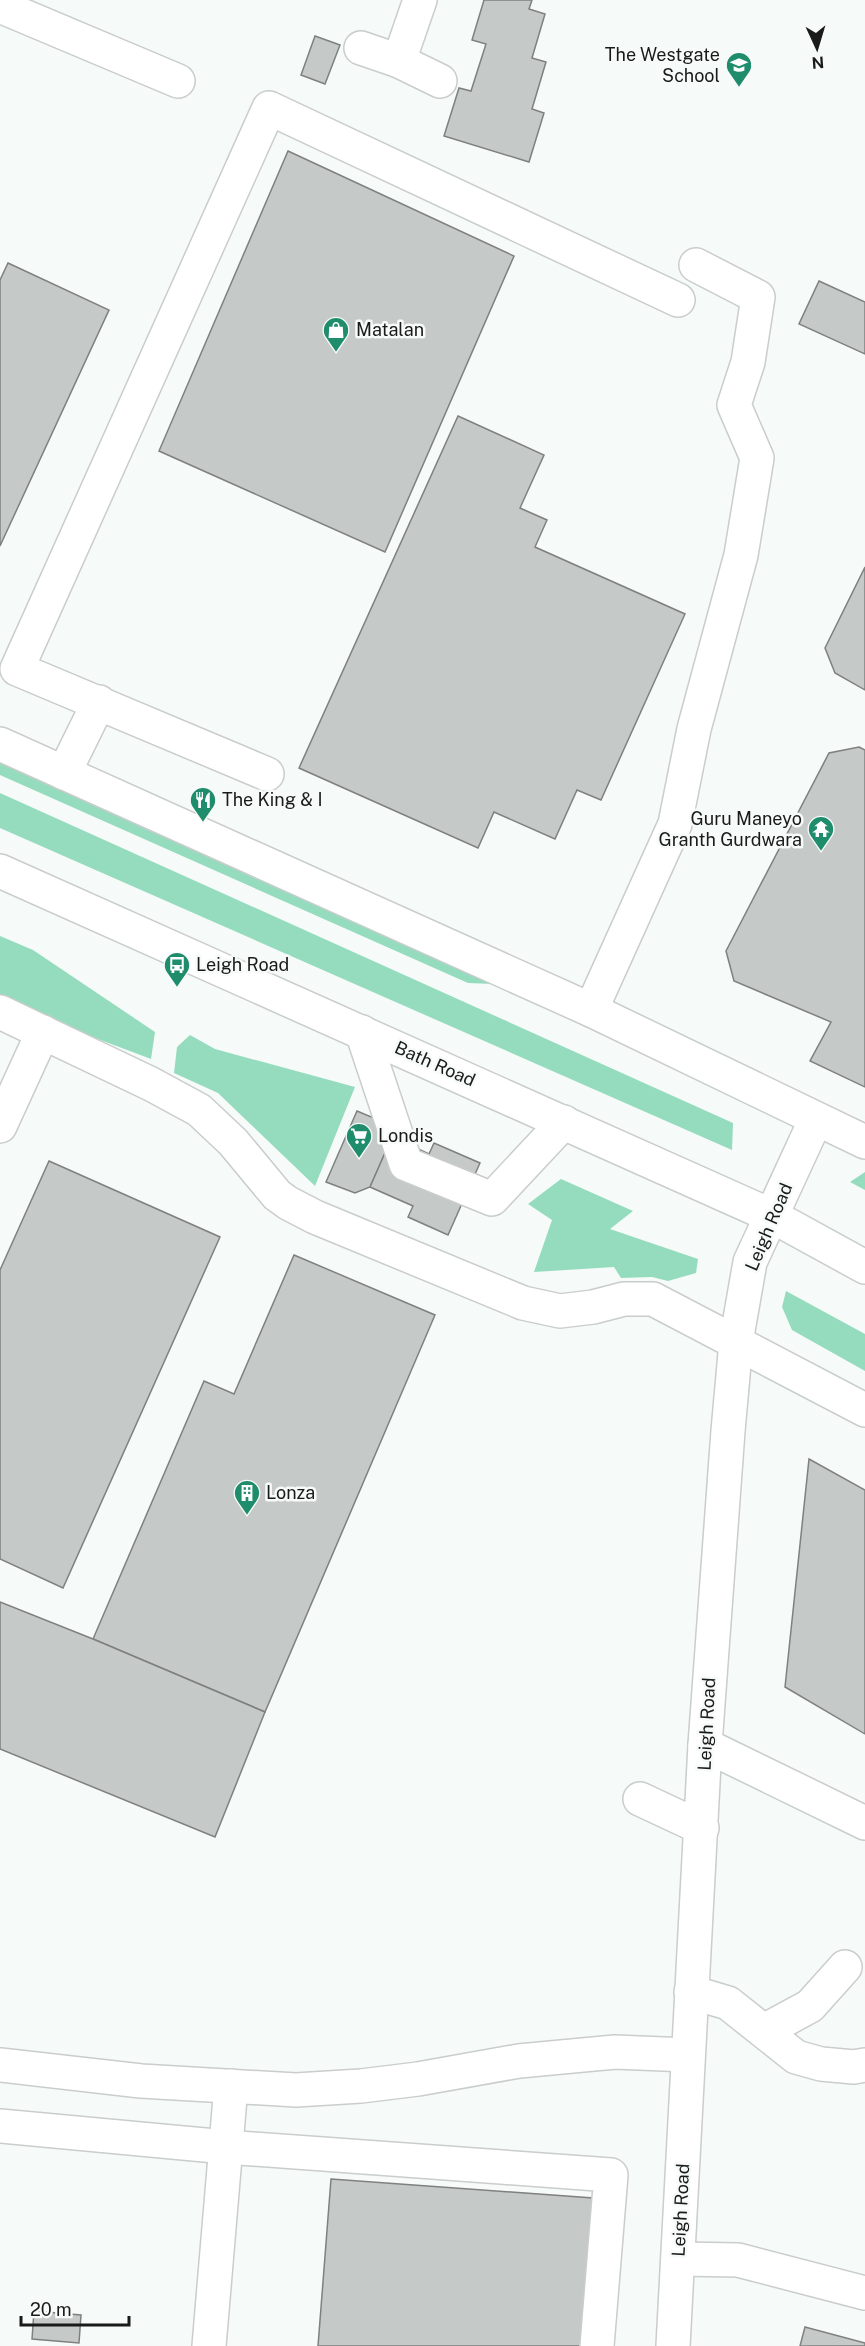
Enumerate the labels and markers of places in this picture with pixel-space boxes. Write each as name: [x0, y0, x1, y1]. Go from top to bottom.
place label: The Westgate School: [605, 44, 720, 86]
school or university icon: The Westgate School: [724, 50, 754, 88]
shop icon: Matalan: [321, 315, 351, 353]
place label: Matalan: [356, 319, 424, 340]
restaurant icon: The King & I: [188, 785, 218, 823]
place label: The King & I: [222, 789, 323, 810]
place label: Guru Maneyo Granth Gurdwara: [659, 808, 802, 850]
temple icon: Guru Maneyo Granth Gurdwara: [806, 814, 836, 852]
bus stop icon: Leigh Road: [162, 950, 192, 988]
place label: Leigh Road: [196, 954, 289, 975]
supermarket icon: Londis: [344, 1121, 374, 1159]
place label: Londis: [378, 1125, 433, 1146]
building icon: Lonza: [232, 1478, 262, 1516]
place label: Lonza: [266, 1482, 315, 1503]

